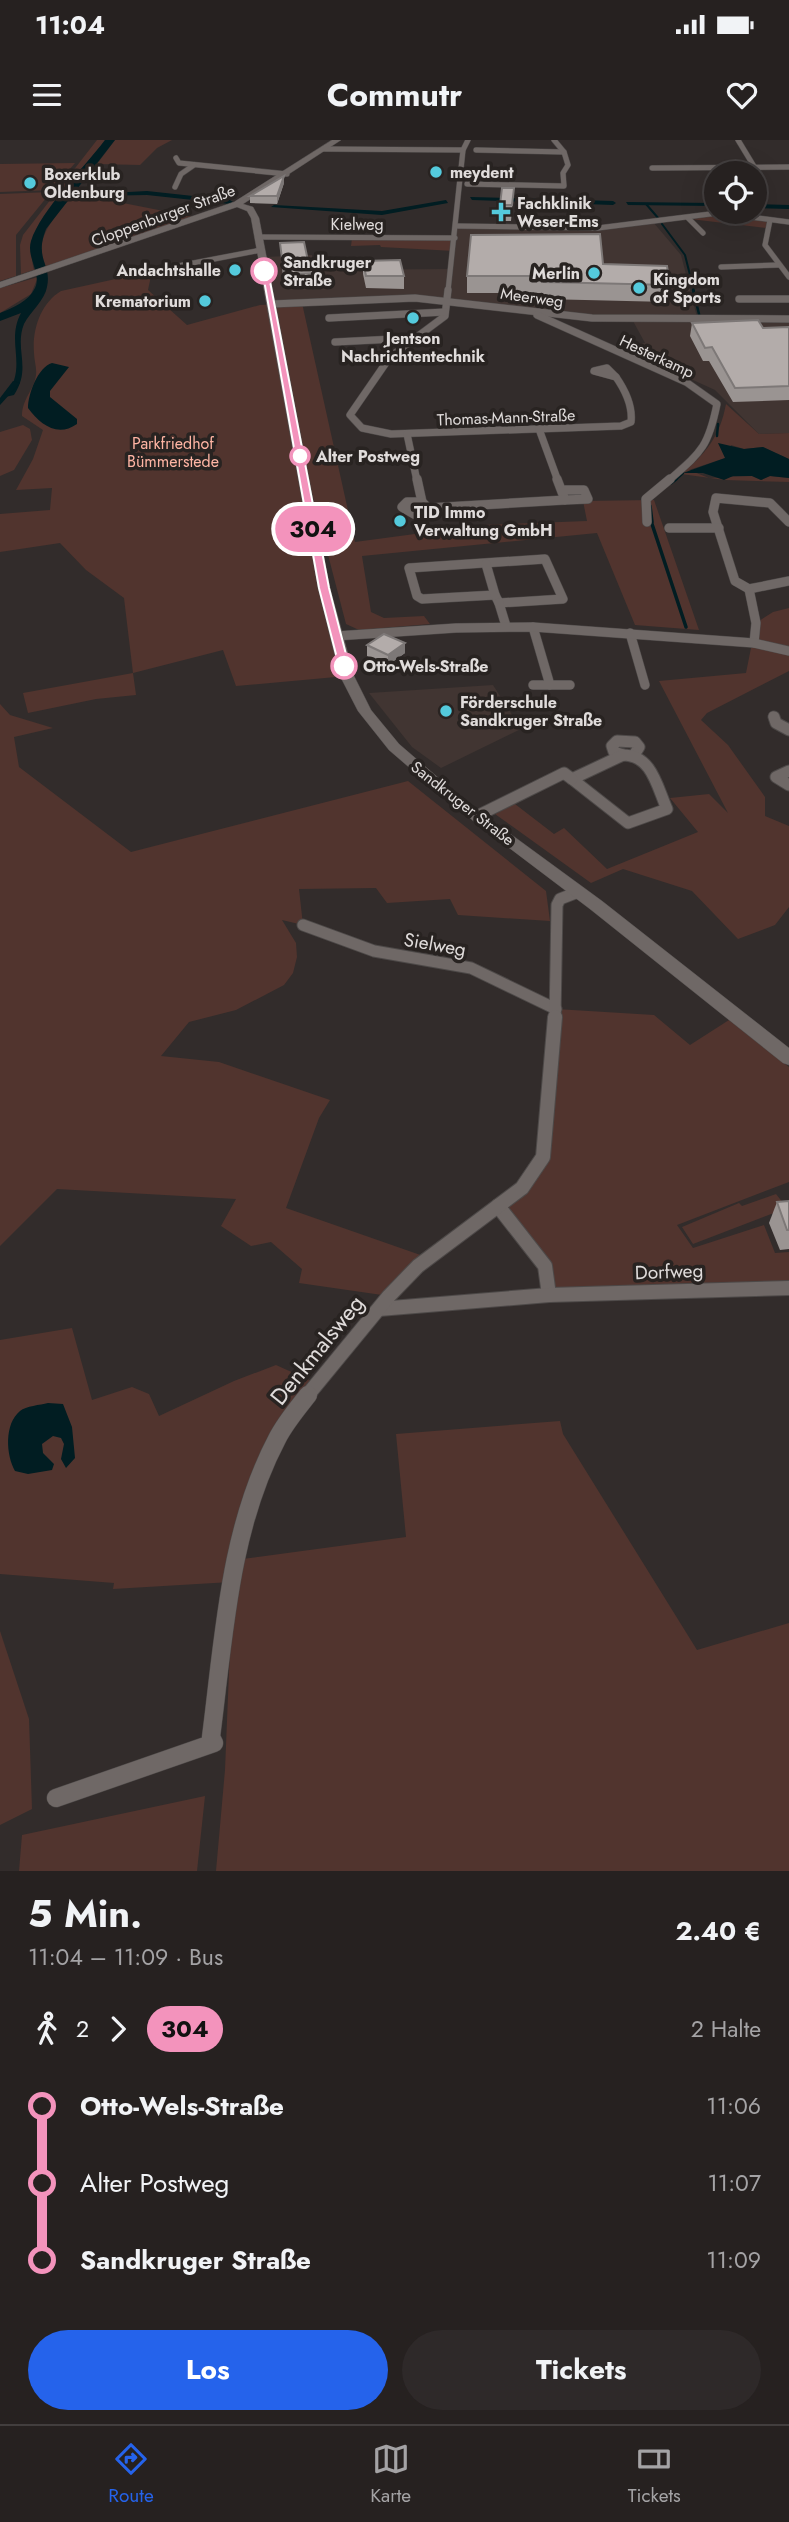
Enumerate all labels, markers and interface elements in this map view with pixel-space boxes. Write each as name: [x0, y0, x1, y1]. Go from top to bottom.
text: 11:04: [35, 6, 105, 44]
text: Commutr: [327, 72, 462, 118]
icon: menu: [28, 76, 66, 114]
icon: heart: [723, 76, 761, 114]
place label: meydent: [450, 161, 515, 184]
map controls: [704, 161, 767, 224]
button: locate: [704, 161, 767, 224]
place label: Boxerklub Oldenburg: [44, 163, 125, 204]
marker: meydent: [428, 164, 444, 180]
marker: Boxerklub Oldenburg: [22, 175, 38, 191]
street label: Cloppenburger Straße: [88, 179, 238, 252]
place label: Fachklinik Weser-Ems: [517, 192, 599, 233]
marker: Fachklinik Weser-Ems: [491, 202, 511, 222]
street label: Kielweg: [330, 213, 384, 236]
place label: Sandkruger Straße: [283, 251, 372, 292]
marker: Sandkruger Straße: [251, 258, 277, 284]
place label: Andachtshalle: [116, 259, 221, 282]
marker: Andachtshalle: [227, 262, 243, 278]
place label: Merlin: [532, 262, 580, 285]
marker: Merlin: [586, 265, 602, 281]
place label: Kingdom of Sports: [653, 268, 721, 309]
marker: Kingdom of Sports: [631, 280, 647, 296]
street label: Meerweg: [499, 282, 565, 313]
place label: Krematorium: [95, 290, 191, 313]
marker: Krematorium: [197, 293, 213, 309]
marker: Jentson Nachrichtentechnik: [405, 310, 421, 326]
place label: Jentson Nachrichtentechnik: [341, 327, 486, 368]
street label: Hesterkamp: [616, 329, 698, 384]
street label: Thomas-Mann-Straße: [436, 404, 576, 431]
park label: Parkfriedhof Bümmerstede: [127, 432, 219, 473]
place label: Alter Postweg: [315, 445, 420, 468]
marker: Alter Postweg: [290, 446, 310, 466]
place label: TID Immo Verwaltung GmbH: [413, 501, 552, 542]
line badge: 304: [273, 506, 353, 552]
text: 304: [289, 511, 337, 546]
marker: TID Immo Verwaltung GmbH: [392, 513, 408, 529]
marker: Otto-Wels-Straße: [331, 653, 357, 679]
place label: Otto-Wels-Straße: [363, 655, 489, 678]
place label: Förderschule Sandkruger Straße: [460, 691, 602, 732]
marker: Förderschule Sandkruger Straße: [438, 703, 454, 719]
street label: Sandkruger Straße: [406, 756, 519, 851]
street label: Sielweg: [402, 926, 468, 963]
street label: Dorfweg: [634, 1257, 704, 1286]
street label: Denkmalsweg: [262, 1287, 372, 1413]
text: 5 Min.: [28, 1886, 142, 1941]
text: 2.40 €: [675, 1912, 761, 1950]
text: 11:04 – 11:09 · Bus: [28, 1940, 223, 1974]
icon: walk: [28, 2010, 66, 2048]
icon: forward: [99, 2010, 137, 2048]
text: 304: [161, 2011, 209, 2046]
text: 2: [76, 2012, 89, 2046]
text: 2 Halte: [691, 2012, 761, 2046]
text: Otto-Wels-Straße: [80, 2087, 284, 2125]
text: 11:06: [706, 2089, 761, 2123]
text: Alter Postweg: [80, 2164, 229, 2202]
text: 11:07: [708, 2166, 761, 2200]
text: Sandkruger Straße: [80, 2241, 311, 2279]
text: 11:09: [706, 2243, 761, 2277]
button: Los: [28, 2330, 388, 2410]
button: Tickets: [402, 2330, 761, 2410]
tab: Route: [108, 2440, 154, 2509]
tab: Karte: [370, 2440, 411, 2509]
tab: Tickets: [628, 2440, 681, 2509]

